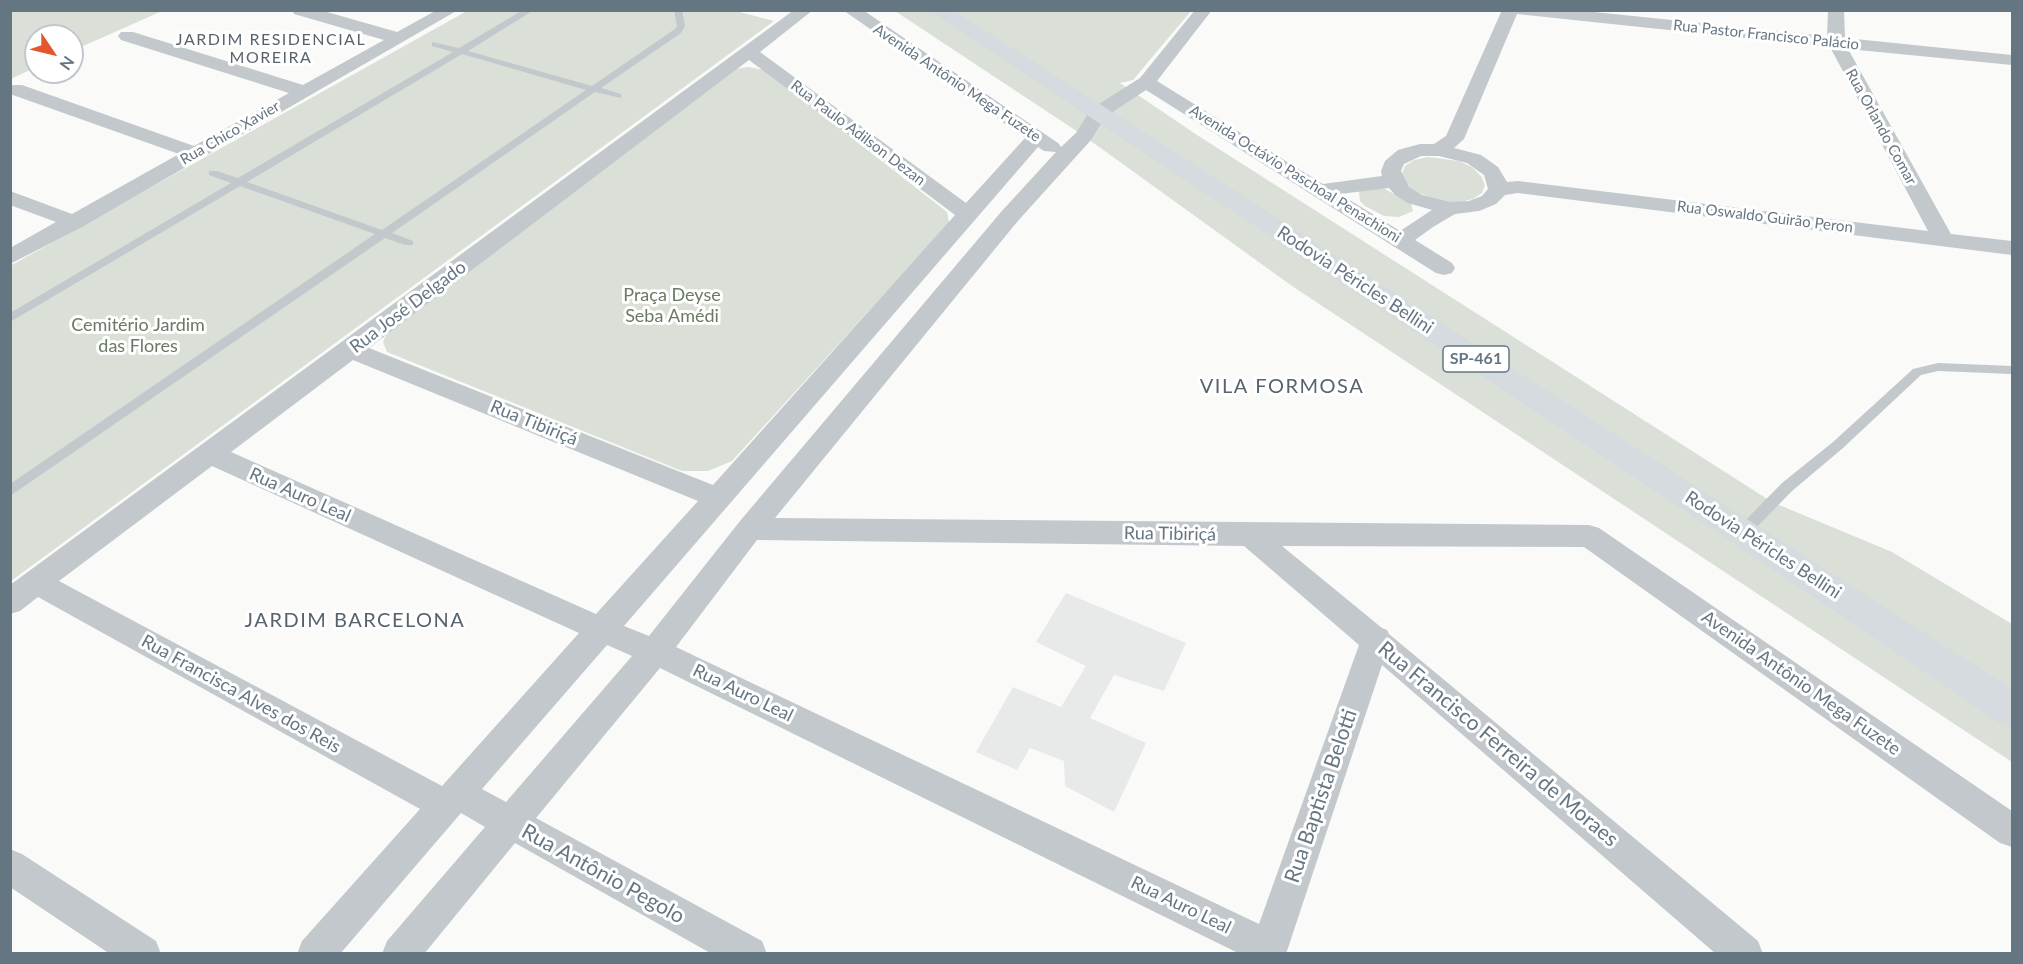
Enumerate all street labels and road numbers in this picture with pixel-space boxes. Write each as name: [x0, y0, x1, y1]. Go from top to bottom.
street label: Rua Pastor Francisco Palácio: [1672, 16, 1860, 54]
street label: Avenida Antônio Mega Fuzete: [870, 20, 1044, 146]
street label: Rua Orlando Comar: [1842, 66, 1920, 188]
street label: Rua Paulo Adilson Dezan: [787, 77, 929, 189]
street label: Rua Chico Xavier: [177, 97, 283, 169]
street label: Avenida Octávio Paschoal Penachioni: [1186, 101, 1404, 247]
street label: Rua Oswaldo Guirão Peron: [1676, 197, 1854, 237]
street label: Rodovia Péricles Bellini: [1273, 221, 1437, 339]
street label: Rua José Delgado: [346, 256, 470, 358]
road number: SP-461: [1443, 346, 1509, 372]
street label: Rua Tibiriçá: [487, 396, 581, 450]
street label: Rua Auro Leal: [246, 463, 354, 527]
street label: Rodovia Péricles Bellini: [1681, 486, 1845, 604]
street label: Rua Tibiriçá: [1124, 522, 1216, 546]
street label: Avenida Antônio Mega Fuzete: [1698, 606, 1904, 760]
street label: Rua Francisca Alves dos Reis: [138, 630, 344, 758]
street label: Rua Francisco Ferreira de Moraes: [1373, 636, 1623, 852]
street label: Rua Auro Leal: [689, 659, 797, 727]
street label: Rua Baptista Belotti: [1279, 706, 1363, 886]
street label: Rua Antônio Pegolo: [517, 819, 689, 929]
street label: Rua Auro Leal: [1127, 871, 1235, 939]

